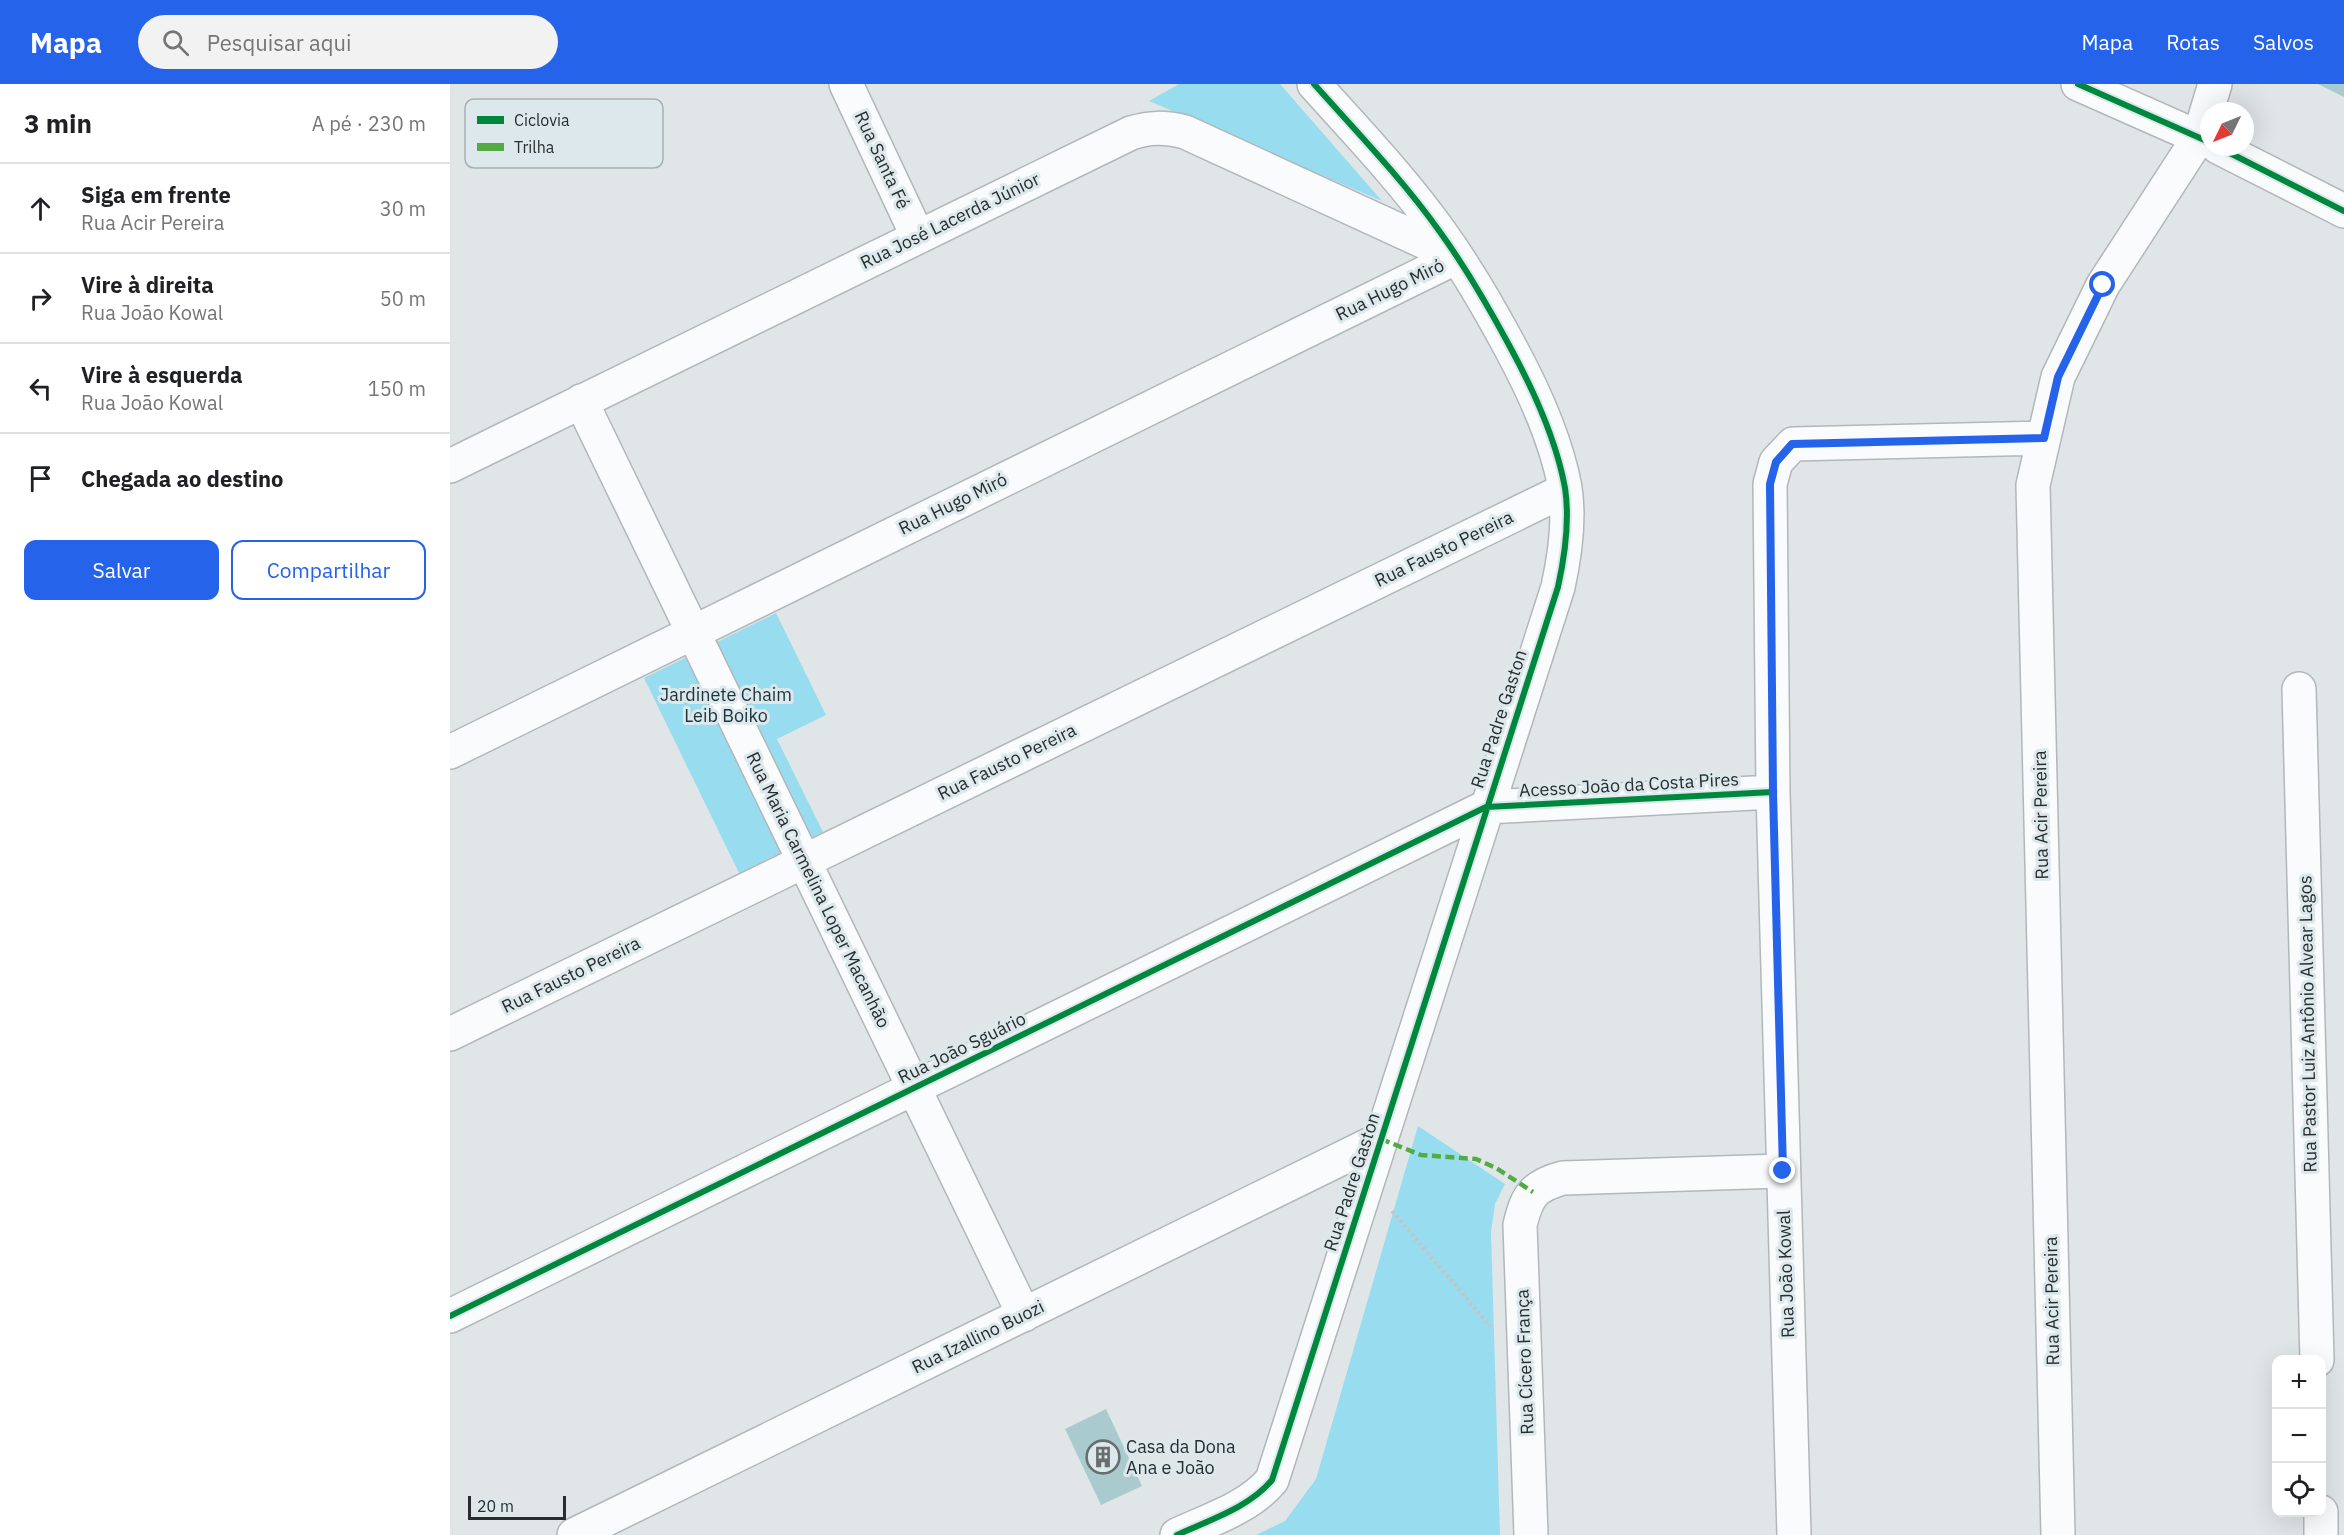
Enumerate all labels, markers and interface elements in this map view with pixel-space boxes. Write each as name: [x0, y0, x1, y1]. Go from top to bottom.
search box: [138, 15, 558, 69]
text: Mapa: [30, 24, 102, 61]
icon: search: [159, 26, 192, 59]
text: Pesquisar aqui: [207, 28, 352, 57]
text: Mapa: [2082, 28, 2133, 56]
text: Rotas: [2166, 28, 2220, 56]
text: Salvos: [2253, 28, 2314, 56]
legend: [465, 99, 663, 168]
north arrow: [2200, 102, 2254, 156]
text: 3 min: [24, 106, 92, 140]
street label: Rua Santa Fé: [850, 107, 915, 213]
text: A pé · 230 m: [312, 110, 426, 137]
text: Ciclovia: [514, 110, 570, 130]
text: Trilha: [514, 137, 555, 157]
street label: Rua José Lacerda Júnior: [856, 167, 1044, 274]
text: Siga em frente: [81, 180, 231, 209]
icon: ahead: [24, 192, 57, 225]
text: 30 m: [380, 195, 426, 222]
text: Rua Acir Pereira: [81, 209, 224, 236]
street label: Rua Hugo Miró: [1332, 253, 1448, 326]
text: Vire à direita: [81, 270, 214, 299]
route start: [2089, 271, 2115, 297]
icon: right: [24, 282, 57, 315]
text: 50 m: [380, 285, 426, 312]
text: Rua João Kowal: [81, 299, 223, 326]
text: Vire à esquerda: [81, 360, 243, 389]
icon: left: [24, 372, 57, 405]
text: 150 m: [368, 375, 426, 402]
text: Rua João Kowal: [81, 389, 223, 416]
icon: arrive: [24, 462, 57, 495]
text: Chegada ao destino: [81, 464, 284, 493]
street label: Rua Hugo Miró: [895, 467, 1011, 540]
street label: Rua Fausto Pereira: [1371, 505, 1517, 592]
button: Salvar: [24, 540, 219, 600]
button: Compartilhar: [231, 540, 426, 600]
street label: Rua Padre Gaston: [1465, 647, 1532, 791]
park label: Jardinete Chaim Leib Boiko: [660, 683, 792, 727]
street label: Rua Fausto Pereira: [934, 718, 1080, 805]
street label: Rua Maria Carmelina Loper Macanhão: [741, 748, 896, 1032]
street label: Rua Acir Pereira: [2028, 750, 2053, 880]
street label: Acesso João da Costa Pires: [1518, 767, 1740, 802]
street label: Rua Pastor Luiz Antônio Alvear Lagos: [2293, 875, 2322, 1173]
street label: Rua Fausto Pereira: [498, 931, 644, 1018]
street label: Rua João Sguário: [894, 1007, 1030, 1089]
street label: Rua Padre Gaston: [1318, 1110, 1385, 1254]
route end: [1769, 1157, 1795, 1183]
street label: Rua João Kowal: [1772, 1210, 1799, 1338]
street label: Rua Acir Pereira: [2039, 1236, 2064, 1366]
street label: Rua Cícero França: [1510, 1288, 1539, 1435]
street label: Rua Izallino Buozi: [908, 1295, 1048, 1379]
map controls: [2272, 1355, 2326, 1517]
button: +: [2272, 1355, 2326, 1409]
button: −: [2272, 1409, 2326, 1463]
place label: Casa da Dona Ana e João: [1126, 1435, 1236, 1479]
building icon: Casa da Dona Ana e João: [1085, 1439, 1121, 1475]
button: locate: [2272, 1463, 2326, 1517]
scale bar: [468, 1493, 566, 1520]
text: 20 m: [477, 1496, 514, 1516]

